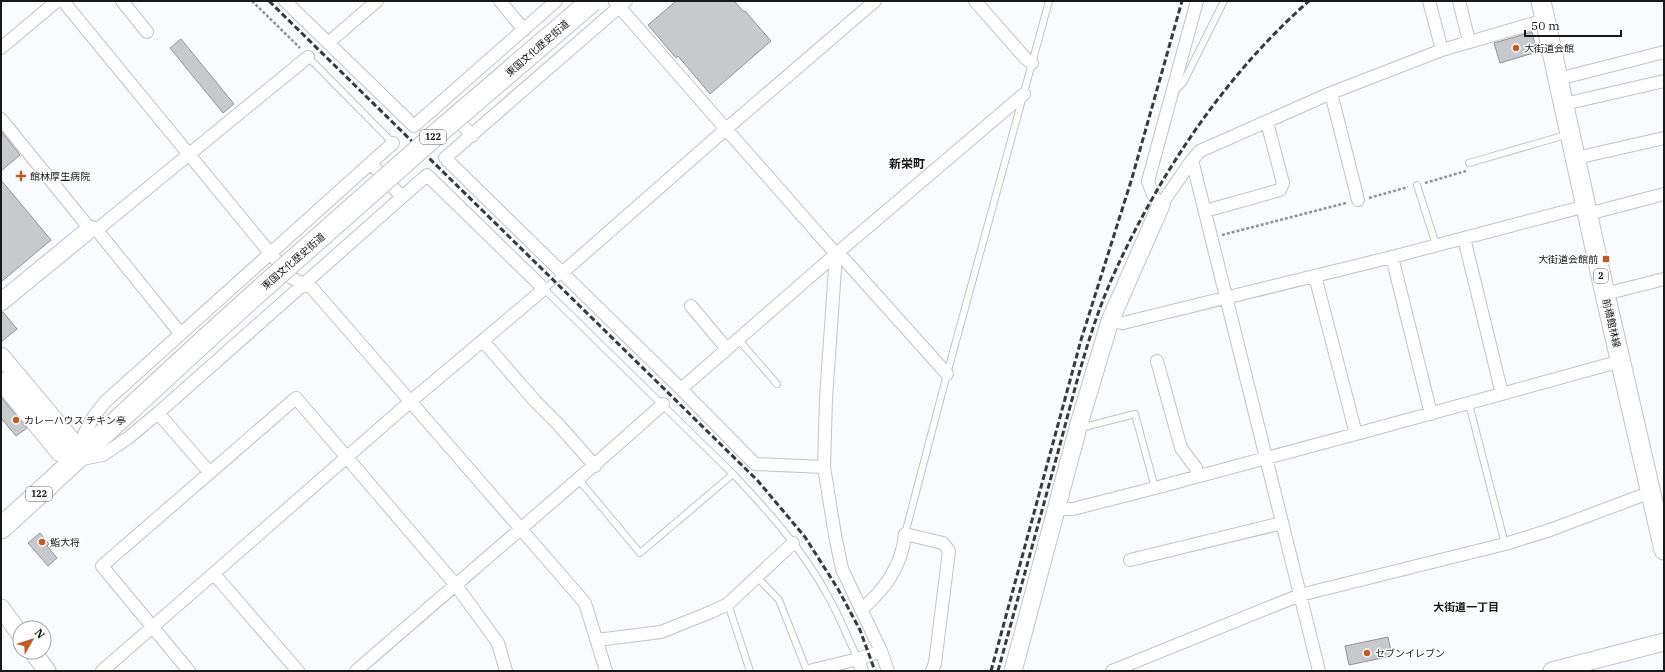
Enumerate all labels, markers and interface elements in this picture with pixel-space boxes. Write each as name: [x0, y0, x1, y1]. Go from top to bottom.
scale bar: [1525, 12, 1621, 38]
street label: 東国文化歴史街道: [503, 17, 572, 80]
text: 50 m: [1531, 18, 1560, 33]
place label: 大街道会館: [1524, 42, 1574, 55]
marker: 大街道会館: [1511, 43, 1521, 53]
road number: 122: [420, 130, 446, 144]
district label: 新栄町: [889, 156, 925, 171]
marker: 館林厚生病院: [15, 170, 27, 182]
place label: 館林厚生病院: [30, 170, 90, 183]
street label: 東国文化歴史街道: [259, 230, 328, 293]
place label: 大街道会館前: [1538, 253, 1598, 266]
marker: 大街道会館前: [1601, 254, 1611, 264]
road number: 2: [1594, 269, 1608, 283]
street label: 前橋館林線: [1600, 297, 1623, 349]
place label: カレーハウス チキン亭: [24, 414, 126, 427]
marker: カレーハウス チキン亭: [11, 415, 21, 425]
road number: 122: [26, 487, 52, 501]
place label: 鮨大将: [50, 536, 80, 549]
marker: 鮨大将: [37, 537, 47, 547]
district label: 大街道一丁目: [1433, 600, 1499, 614]
north arrow: [12, 620, 52, 660]
text: N: [32, 626, 48, 642]
place label: セブンイレブン: [1375, 647, 1445, 660]
marker: セブンイレブン: [1362, 648, 1372, 658]

